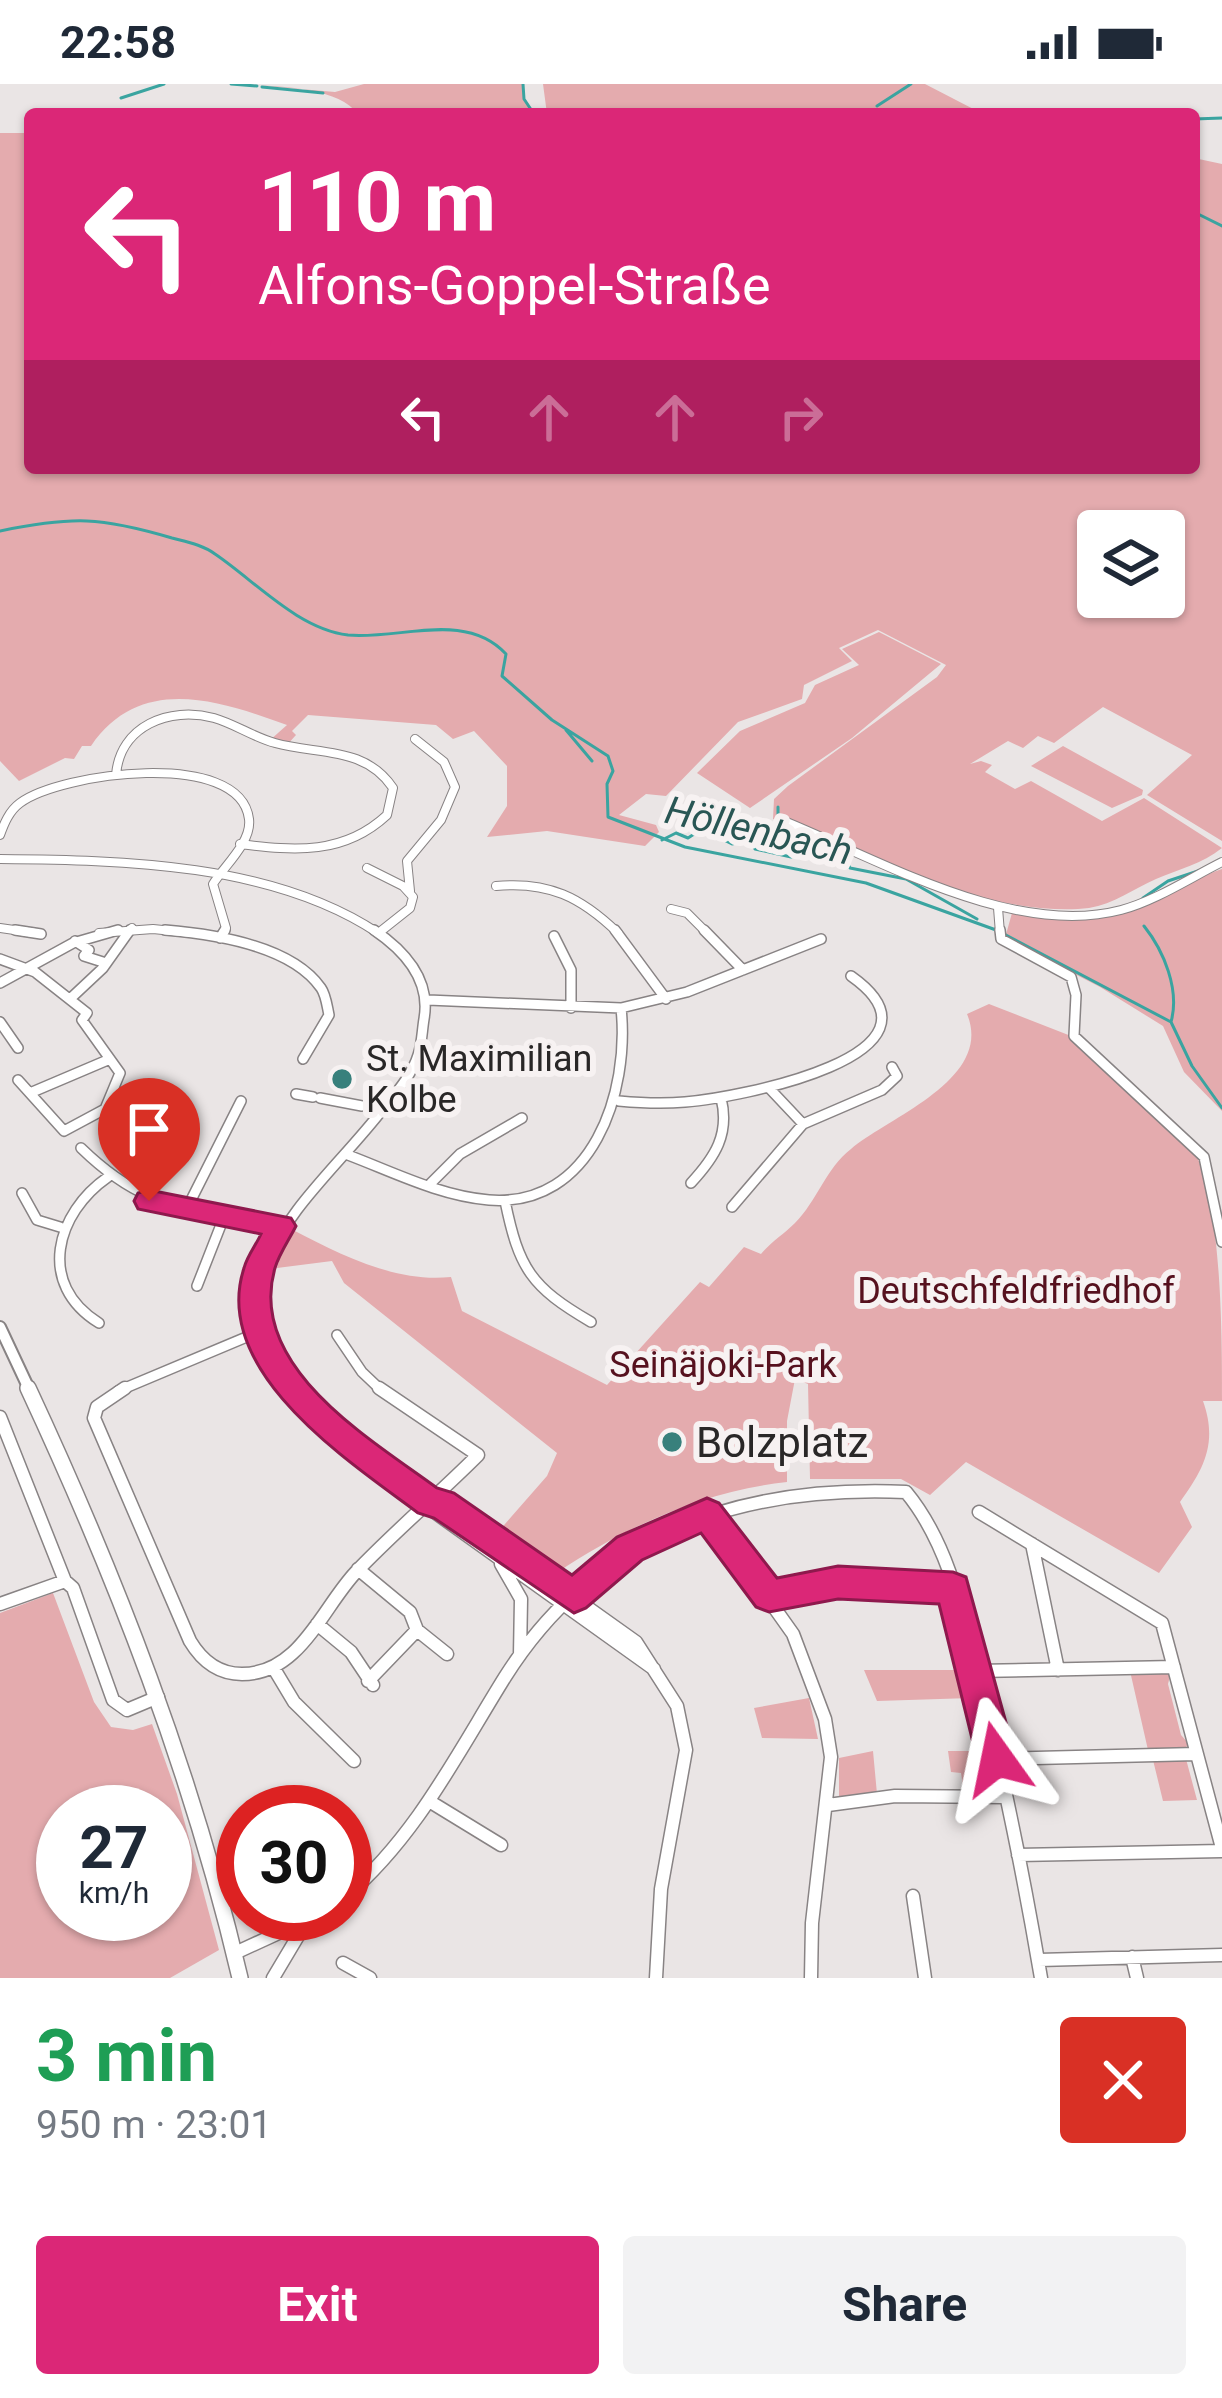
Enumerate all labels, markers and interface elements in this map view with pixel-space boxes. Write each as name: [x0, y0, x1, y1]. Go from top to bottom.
text: 22:58: [60, 16, 176, 69]
text: 110 m: [258, 153, 496, 252]
icon: left: [60, 156, 216, 312]
text: Alfons-Goppel-Straße: [258, 254, 771, 317]
icon: left: [390, 384, 456, 450]
icon: ahead: [516, 384, 582, 450]
icon: ahead: [642, 384, 708, 450]
icon: right: [768, 384, 834, 450]
map controls: [1077, 510, 1185, 618]
button: layers: [1077, 510, 1185, 618]
water label: Höllenbach: [661, 787, 857, 875]
place label: St. Maximilian Kolbe: [366, 1038, 593, 1121]
marker: St. Maximilian Kolbe: [329, 1066, 355, 1092]
pin: [98, 1078, 200, 1201]
icon: arrive: [116, 1096, 182, 1162]
park label: Deutschfeldfriedhof: [857, 1270, 1175, 1312]
park label: Seinäjoki-Park: [609, 1344, 837, 1386]
place label: Bolzplatz: [696, 1418, 868, 1467]
marker: Bolzplatz: [659, 1429, 685, 1455]
position arrow: [934, 1696, 1060, 1822]
speed limit sign: 30: [216, 1785, 372, 1941]
text: 27: [80, 1812, 148, 1883]
text: km/h: [79, 1875, 149, 1910]
text: 3 min: [36, 2014, 217, 2099]
button: close: [1060, 2017, 1186, 2143]
text: 950 m · 23:01: [36, 2102, 272, 2148]
button: Exit: [36, 2236, 599, 2374]
button: Share: [623, 2236, 1186, 2374]

